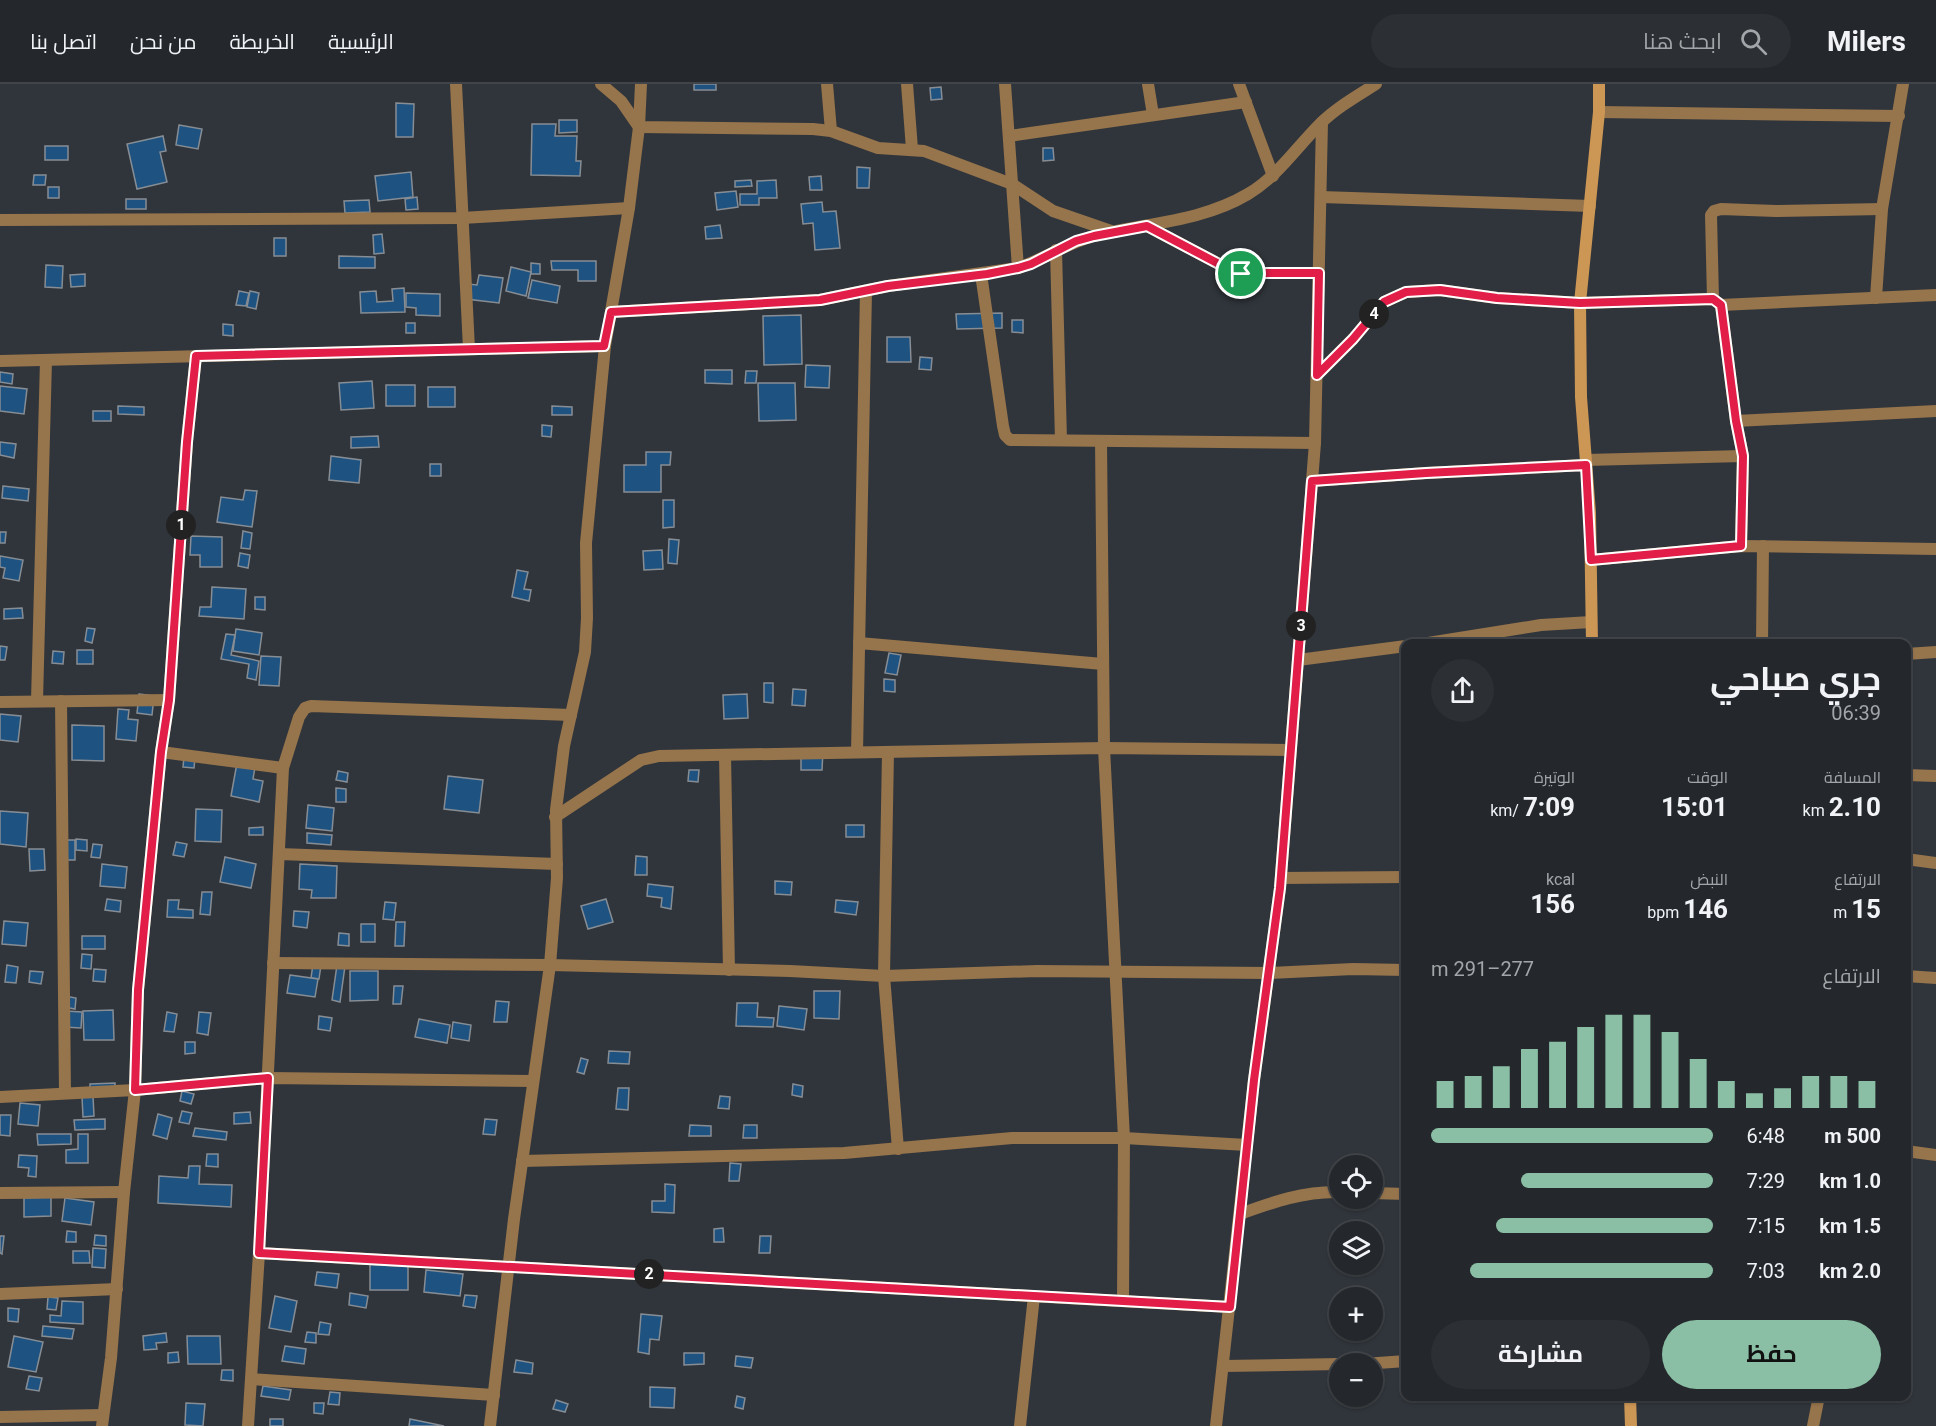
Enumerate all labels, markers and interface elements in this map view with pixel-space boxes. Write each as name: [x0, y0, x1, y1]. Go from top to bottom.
search box: [1371, 14, 1791, 68]
icon: search: [1737, 25, 1770, 58]
text: Milers: [1827, 25, 1906, 58]
text: ابحث هنا: [1643, 29, 1722, 54]
text: اتصل بنا: [30, 30, 97, 54]
text: من نحن: [130, 30, 196, 54]
text: الخريطة: [229, 30, 295, 54]
text: الرئيسية: [328, 30, 394, 54]
pin: [1215, 248, 1266, 299]
icon: arrive: [1224, 257, 1257, 290]
pin: 4: [1359, 299, 1389, 329]
text: 4: [1369, 304, 1379, 323]
pin: 1: [166, 510, 196, 540]
text: 1: [176, 515, 186, 534]
pin: 3: [1286, 611, 1316, 641]
text: 3: [1296, 616, 1306, 635]
button: share: [1431, 659, 1494, 722]
text: جري صباحي: [1710, 659, 1881, 698]
text: 06:39: [1831, 701, 1881, 725]
text: الوتيرة: [1534, 768, 1575, 787]
text: الوقت: [1687, 768, 1728, 787]
text: المسافة: [1824, 768, 1881, 787]
text: 7:09: [1523, 792, 1575, 822]
text: 15:01: [1661, 792, 1728, 822]
text: 2.10: [1829, 792, 1881, 822]
text: /km: [1490, 801, 1523, 820]
text: km: [1803, 801, 1829, 820]
text: kcal: [1546, 870, 1575, 889]
text: النبض: [1690, 870, 1728, 889]
text: الارتفاع: [1834, 870, 1881, 889]
text: 156: [1530, 889, 1575, 919]
text: 146: [1683, 894, 1728, 924]
text: 15: [1851, 894, 1881, 924]
text: bpm: [1647, 903, 1683, 922]
text: m: [1833, 903, 1851, 922]
text: 277–291 m: [1431, 957, 1534, 981]
text: الارتفاع: [1822, 964, 1881, 988]
text: 6:48: [1746, 1124, 1785, 1148]
text: 500 m: [1824, 1124, 1881, 1148]
map controls: [1329, 1155, 1383, 1407]
button: locate: [1329, 1155, 1383, 1209]
text: 7:29: [1746, 1169, 1785, 1193]
text: 1.0 km: [1819, 1169, 1881, 1193]
text: 7:15: [1746, 1214, 1785, 1238]
text: 1.5 km: [1819, 1214, 1881, 1238]
button: layers: [1329, 1221, 1383, 1275]
pin: 2: [634, 1259, 664, 1289]
text: 7:03: [1746, 1259, 1785, 1283]
text: 2.0 km: [1819, 1259, 1881, 1283]
text: 2: [644, 1264, 654, 1283]
button: +: [1329, 1287, 1383, 1341]
button: مشاركة: [1431, 1320, 1650, 1389]
button: حفظ: [1662, 1320, 1881, 1389]
button: −: [1329, 1353, 1383, 1407]

